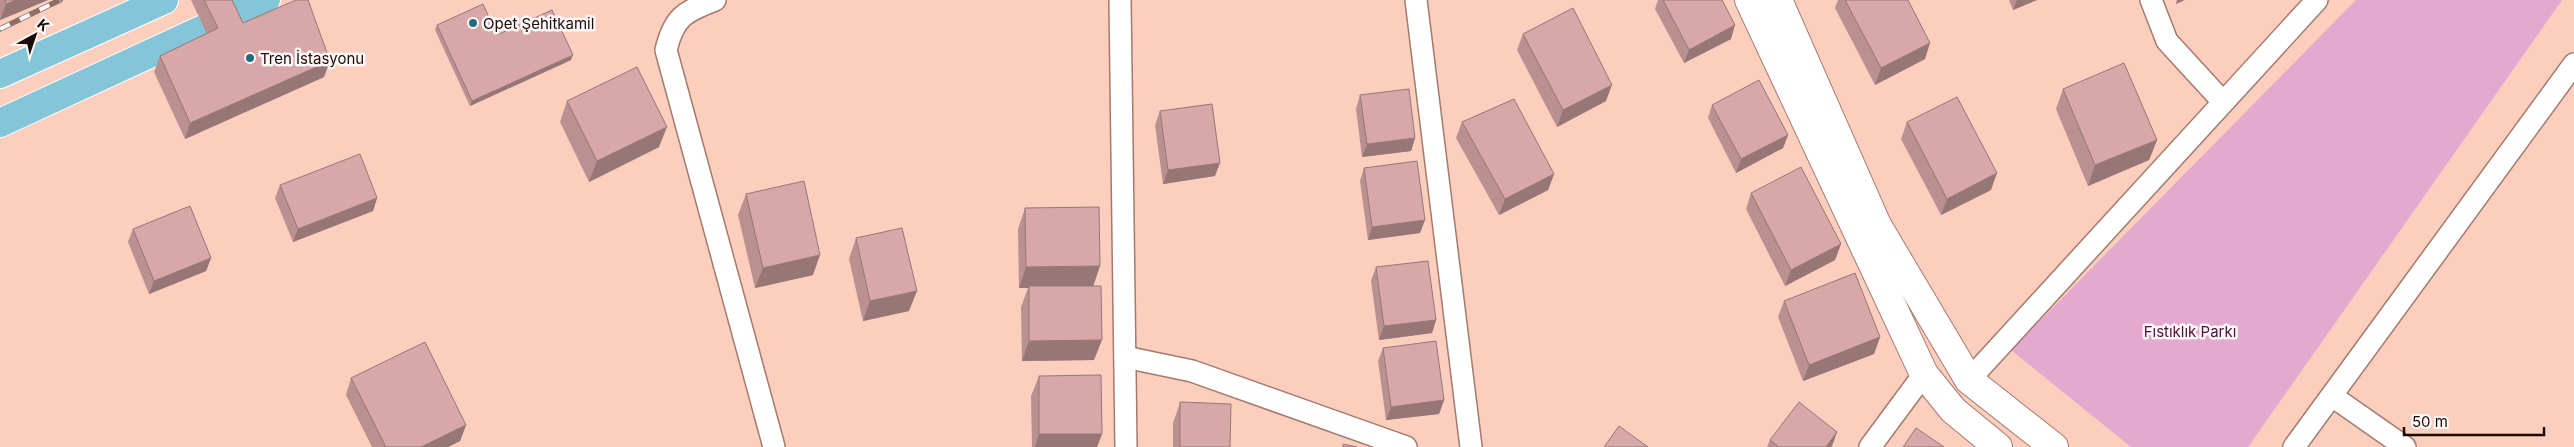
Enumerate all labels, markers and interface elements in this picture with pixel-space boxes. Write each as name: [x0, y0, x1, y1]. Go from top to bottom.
north arrow: [10, 10, 60, 60]
place label: Opet Şehitkamil: [483, 14, 594, 33]
text: K: [34, 15, 53, 34]
marker: Opet Şehitkamil: [467, 17, 479, 29]
place label: Tren İstasyonu: [260, 49, 364, 68]
marker: Tren İstasyonu: [244, 52, 256, 64]
park label: Fıstıklık Parkı: [2144, 322, 2236, 341]
scale bar: [2404, 404, 2544, 436]
text: 50 m: [2412, 412, 2448, 431]

